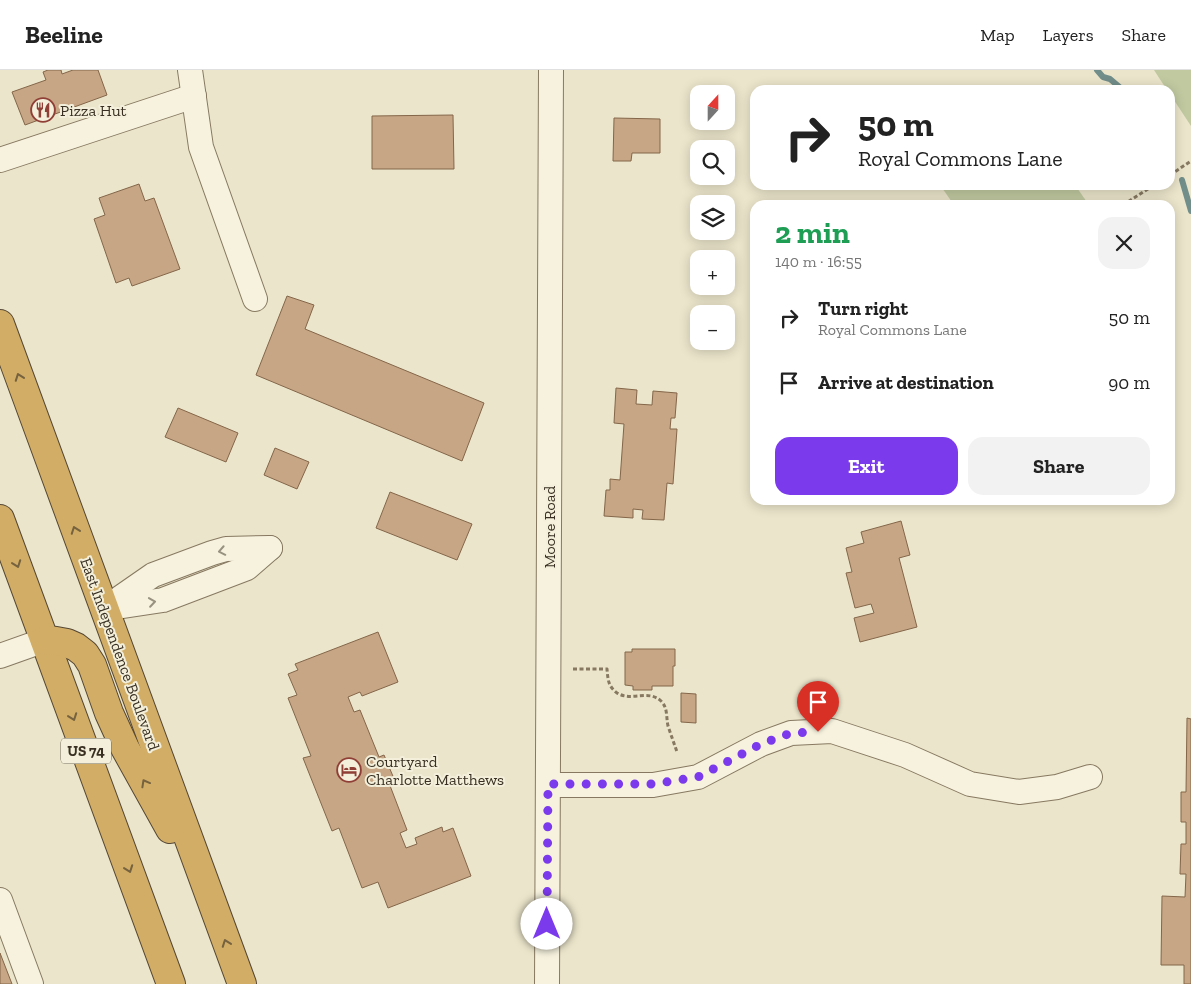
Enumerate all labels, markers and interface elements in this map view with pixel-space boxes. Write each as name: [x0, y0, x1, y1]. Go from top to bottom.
text: Beeline: [25, 20, 103, 49]
text: Map: [980, 24, 1015, 46]
text: Layers: [1043, 24, 1094, 46]
text: Share: [1122, 24, 1166, 46]
north arrow: [690, 85, 735, 130]
map controls: [690, 85, 735, 350]
restaurant icon: Pizza Hut: [30, 97, 56, 123]
place label: Pizza Hut: [60, 101, 127, 120]
text: 50 m: [858, 103, 934, 145]
icon: right: [775, 105, 840, 170]
button: search: [690, 140, 735, 185]
text: Royal Commons Lane: [858, 145, 1063, 172]
button: layers: [690, 195, 735, 240]
text: 2 min: [775, 215, 850, 251]
button: close: [1098, 217, 1150, 269]
button: +: [690, 250, 735, 295]
text: 140 m · 16:55: [775, 252, 862, 271]
text: Turn right: [818, 297, 908, 320]
icon: right: [775, 304, 803, 332]
button: −: [690, 305, 735, 350]
text: 50 m: [1109, 306, 1150, 329]
text: Royal Commons Lane: [818, 320, 967, 339]
icon: arrive: [775, 369, 803, 397]
text: Arrive at destination: [818, 371, 994, 394]
text: 90 m: [1108, 371, 1150, 394]
one-way arrow: [15, 374, 25, 382]
button: Exit: [775, 437, 958, 495]
button: Share: [968, 437, 1150, 495]
street label: Moore Road: [540, 486, 559, 568]
one-way arrow: [71, 526, 81, 535]
one-way arrow: [217, 545, 226, 556]
street label: East Independence Boulevard: [76, 555, 164, 753]
one-way arrow: [11, 560, 21, 568]
one-way arrow: [148, 597, 156, 608]
pin: [797, 681, 839, 732]
icon: arrive: [804, 688, 832, 716]
one-way arrow: [67, 712, 77, 721]
road number: US 74: [61, 738, 111, 764]
place label: Courtyard Charlotte Matthews: [366, 752, 504, 789]
hotel icon: Courtyard Charlotte Matthews: [336, 757, 362, 783]
one-way arrow: [141, 780, 151, 789]
one-way arrow: [123, 865, 133, 873]
position arrow: [520, 897, 572, 949]
one-way arrow: [222, 939, 233, 948]

